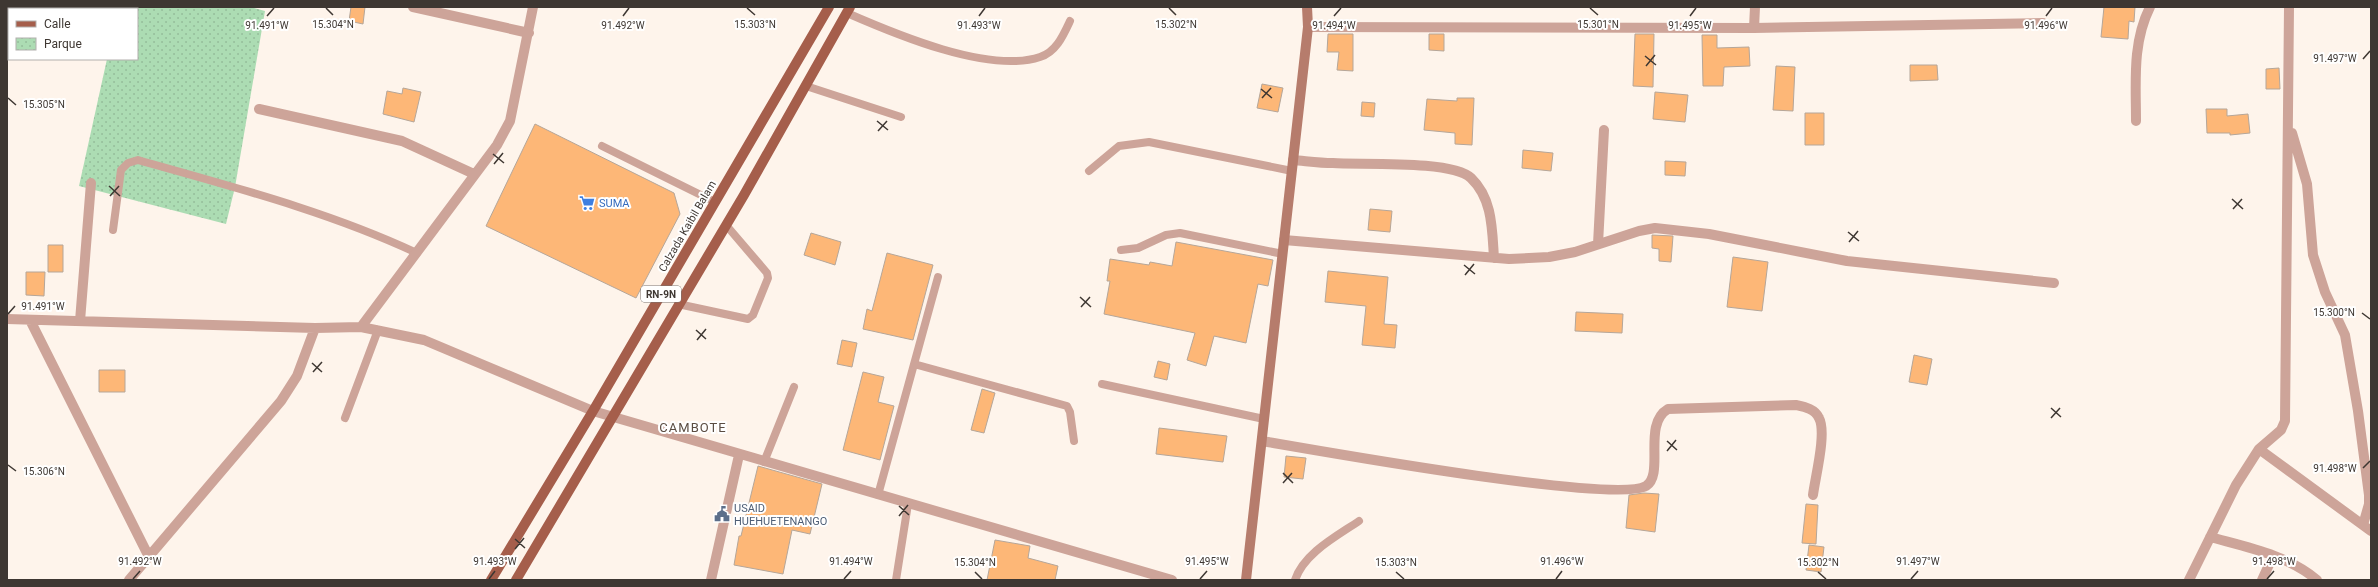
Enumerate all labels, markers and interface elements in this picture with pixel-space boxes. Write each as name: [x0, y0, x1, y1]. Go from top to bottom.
legend: [8, 8, 138, 60]
text: Calle: [44, 17, 71, 31]
text: 15.304°N: [312, 19, 354, 30]
text: 15.303°N: [734, 19, 776, 30]
text: 15.302°N: [1155, 19, 1197, 30]
text: 15.301°N: [1577, 19, 1619, 30]
text: 91.491°W: [245, 20, 289, 31]
text: 91.492°W: [601, 20, 645, 31]
text: 91.493°W: [957, 20, 1001, 31]
text: 91.494°W: [1312, 20, 1356, 31]
text: 91.495°W: [1668, 20, 1712, 31]
text: 91.496°W: [2024, 20, 2068, 31]
text: Parque: [44, 37, 82, 51]
text: 91.497°W: [2313, 53, 2357, 64]
text: 15.305°N: [23, 99, 65, 110]
street label: Calzada Kaibil Balam: [656, 178, 719, 274]
supermarket icon: SUMA: [578, 194, 596, 212]
place label: SUMA: [599, 197, 630, 210]
road number: RN-9N: [641, 286, 681, 302]
text: 91.491°W: [21, 301, 65, 312]
text: 15.300°N: [2313, 307, 2355, 318]
district label: CAMBOTE: [659, 420, 727, 435]
text: 91.498°W: [2313, 463, 2357, 474]
text: 15.306°N: [23, 466, 65, 477]
place label: USAID HUEHUETENANGO: [734, 502, 827, 528]
public building icon: USAID HUEHUETENANGO: [713, 505, 731, 523]
text: 91.492°W: [118, 556, 162, 567]
text: 91.493°W: [473, 556, 517, 567]
text: 91.494°W: [829, 556, 873, 567]
text: 91.495°W: [1185, 556, 1229, 567]
text: 91.496°W: [1540, 556, 1584, 567]
text: 91.497°W: [1896, 556, 1940, 567]
text: 91.498°W: [2252, 556, 2296, 567]
text: 15.304°N: [954, 557, 996, 568]
text: 15.303°N: [1375, 557, 1417, 568]
text: 15.302°N: [1797, 557, 1839, 568]

